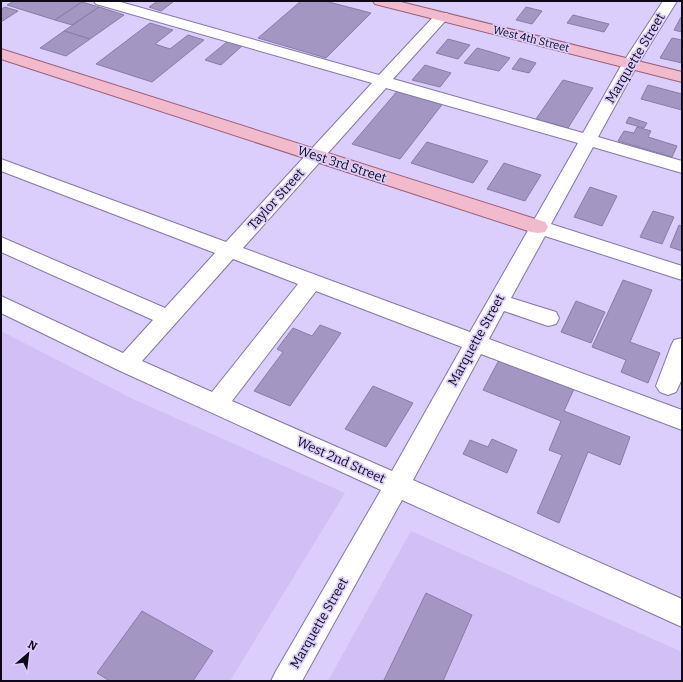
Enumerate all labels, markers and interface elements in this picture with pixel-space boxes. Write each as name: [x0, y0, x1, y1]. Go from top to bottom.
street label: Marquette Street: [602, 10, 668, 106]
street label: West 4th Street: [491, 23, 571, 55]
street label: West 3rd Street: [296, 143, 389, 186]
street label: Taylor Street: [245, 165, 307, 232]
street label: Marquette Street: [445, 291, 507, 388]
street label: West 2nd Street: [294, 434, 388, 486]
street label: Marquette Street: [287, 575, 351, 671]
north arrow: [8, 634, 48, 674]
text: N: [26, 638, 40, 654]

